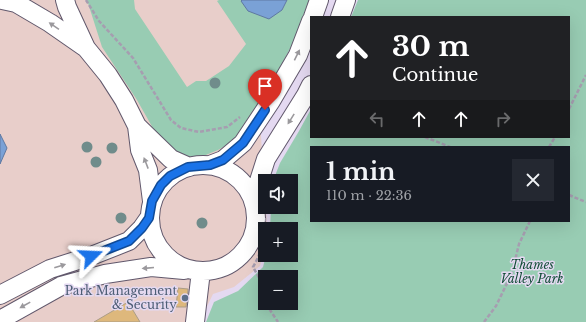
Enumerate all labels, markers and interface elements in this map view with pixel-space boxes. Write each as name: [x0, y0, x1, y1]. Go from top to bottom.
one-way arrow: [49, 22, 59, 30]
text: 30 m: [392, 29, 469, 64]
icon: ahead: [326, 32, 378, 84]
one-way arrow: [294, 49, 300, 61]
text: Continue: [392, 64, 478, 86]
pin: [248, 69, 282, 110]
icon: arrive: [254, 75, 276, 97]
icon: left: [366, 108, 388, 130]
icon: ahead: [408, 108, 430, 130]
icon: ahead: [450, 108, 472, 130]
icon: right: [492, 108, 514, 130]
one-way arrow: [288, 113, 295, 125]
one-way arrow: [142, 157, 148, 169]
text: 1 min: [326, 157, 396, 186]
button: close: [512, 159, 554, 201]
map controls: [258, 174, 298, 310]
button: sound: [258, 174, 298, 214]
text: 110 m · 22:36: [326, 187, 412, 204]
button: +: [258, 222, 298, 262]
position arrow: [70, 235, 112, 277]
park label: Thames Valley Park: [501, 257, 563, 286]
one-way arrow: [54, 263, 66, 269]
one-way arrow: [142, 265, 154, 272]
button: −: [258, 270, 298, 310]
place label: Park Management & Security: [65, 283, 177, 312]
marker: Park Management & Security: [180, 293, 190, 303]
one-way arrow: [19, 302, 30, 309]

